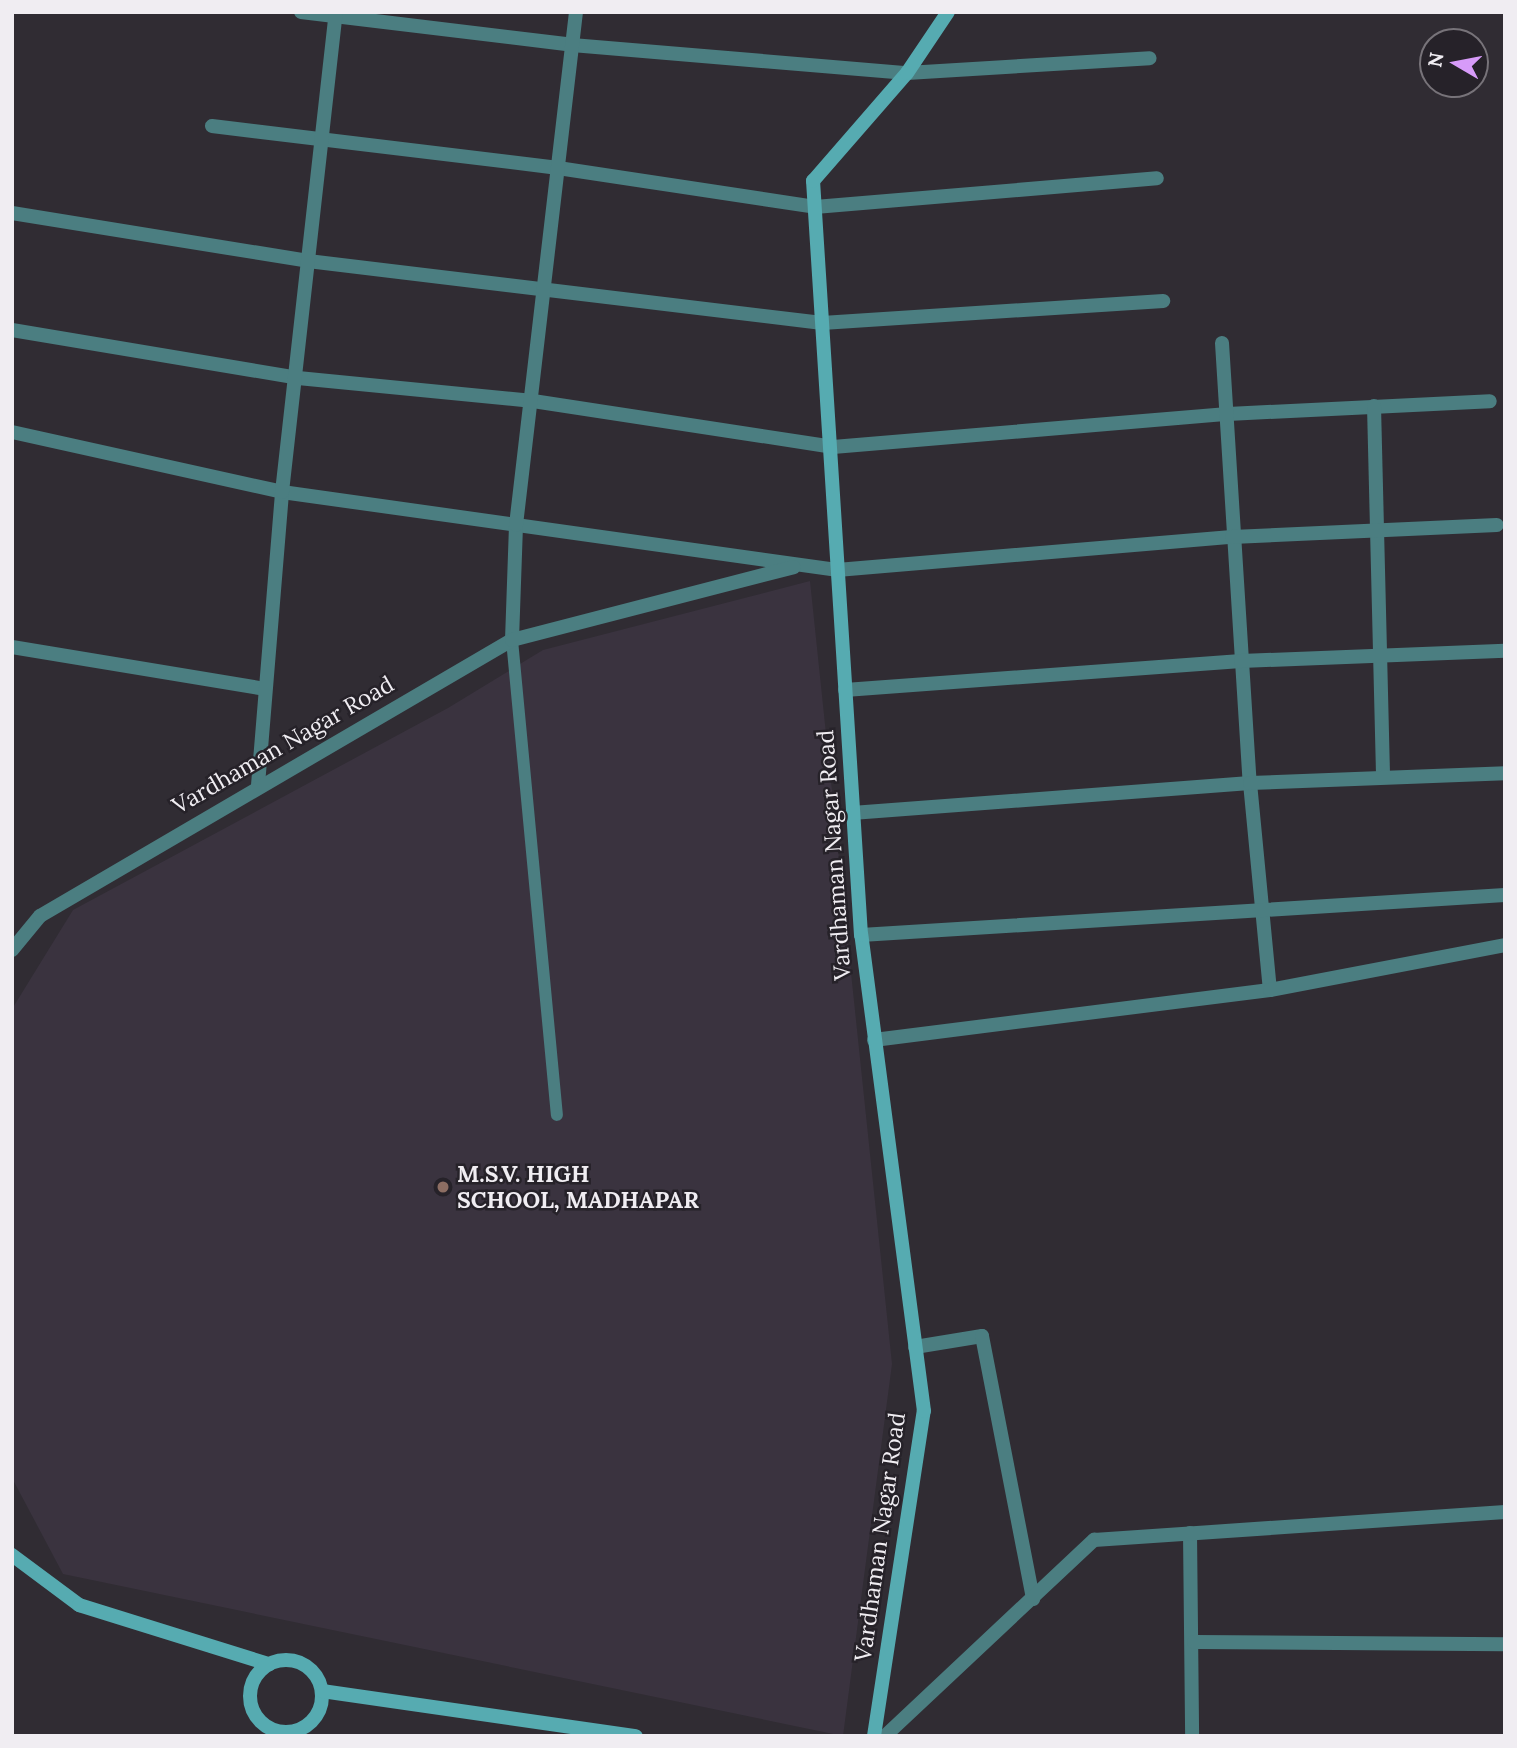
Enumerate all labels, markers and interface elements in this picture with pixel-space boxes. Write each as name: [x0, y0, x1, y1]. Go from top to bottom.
north arrow: [1419, 28, 1489, 98]
text: N: [1422, 50, 1448, 69]
street label: Vardhaman Nagar Road: [167, 670, 399, 820]
street label: Vardhaman Nagar Road: [811, 729, 857, 981]
place label: M.S.V. HIGH SCHOOL, MADHAPAR: [457, 1160, 699, 1214]
marker: M.S.V. HIGH SCHOOL, MADHAPAR: [435, 1179, 451, 1195]
street label: Vardhaman Nagar Road: [849, 1411, 911, 1663]

